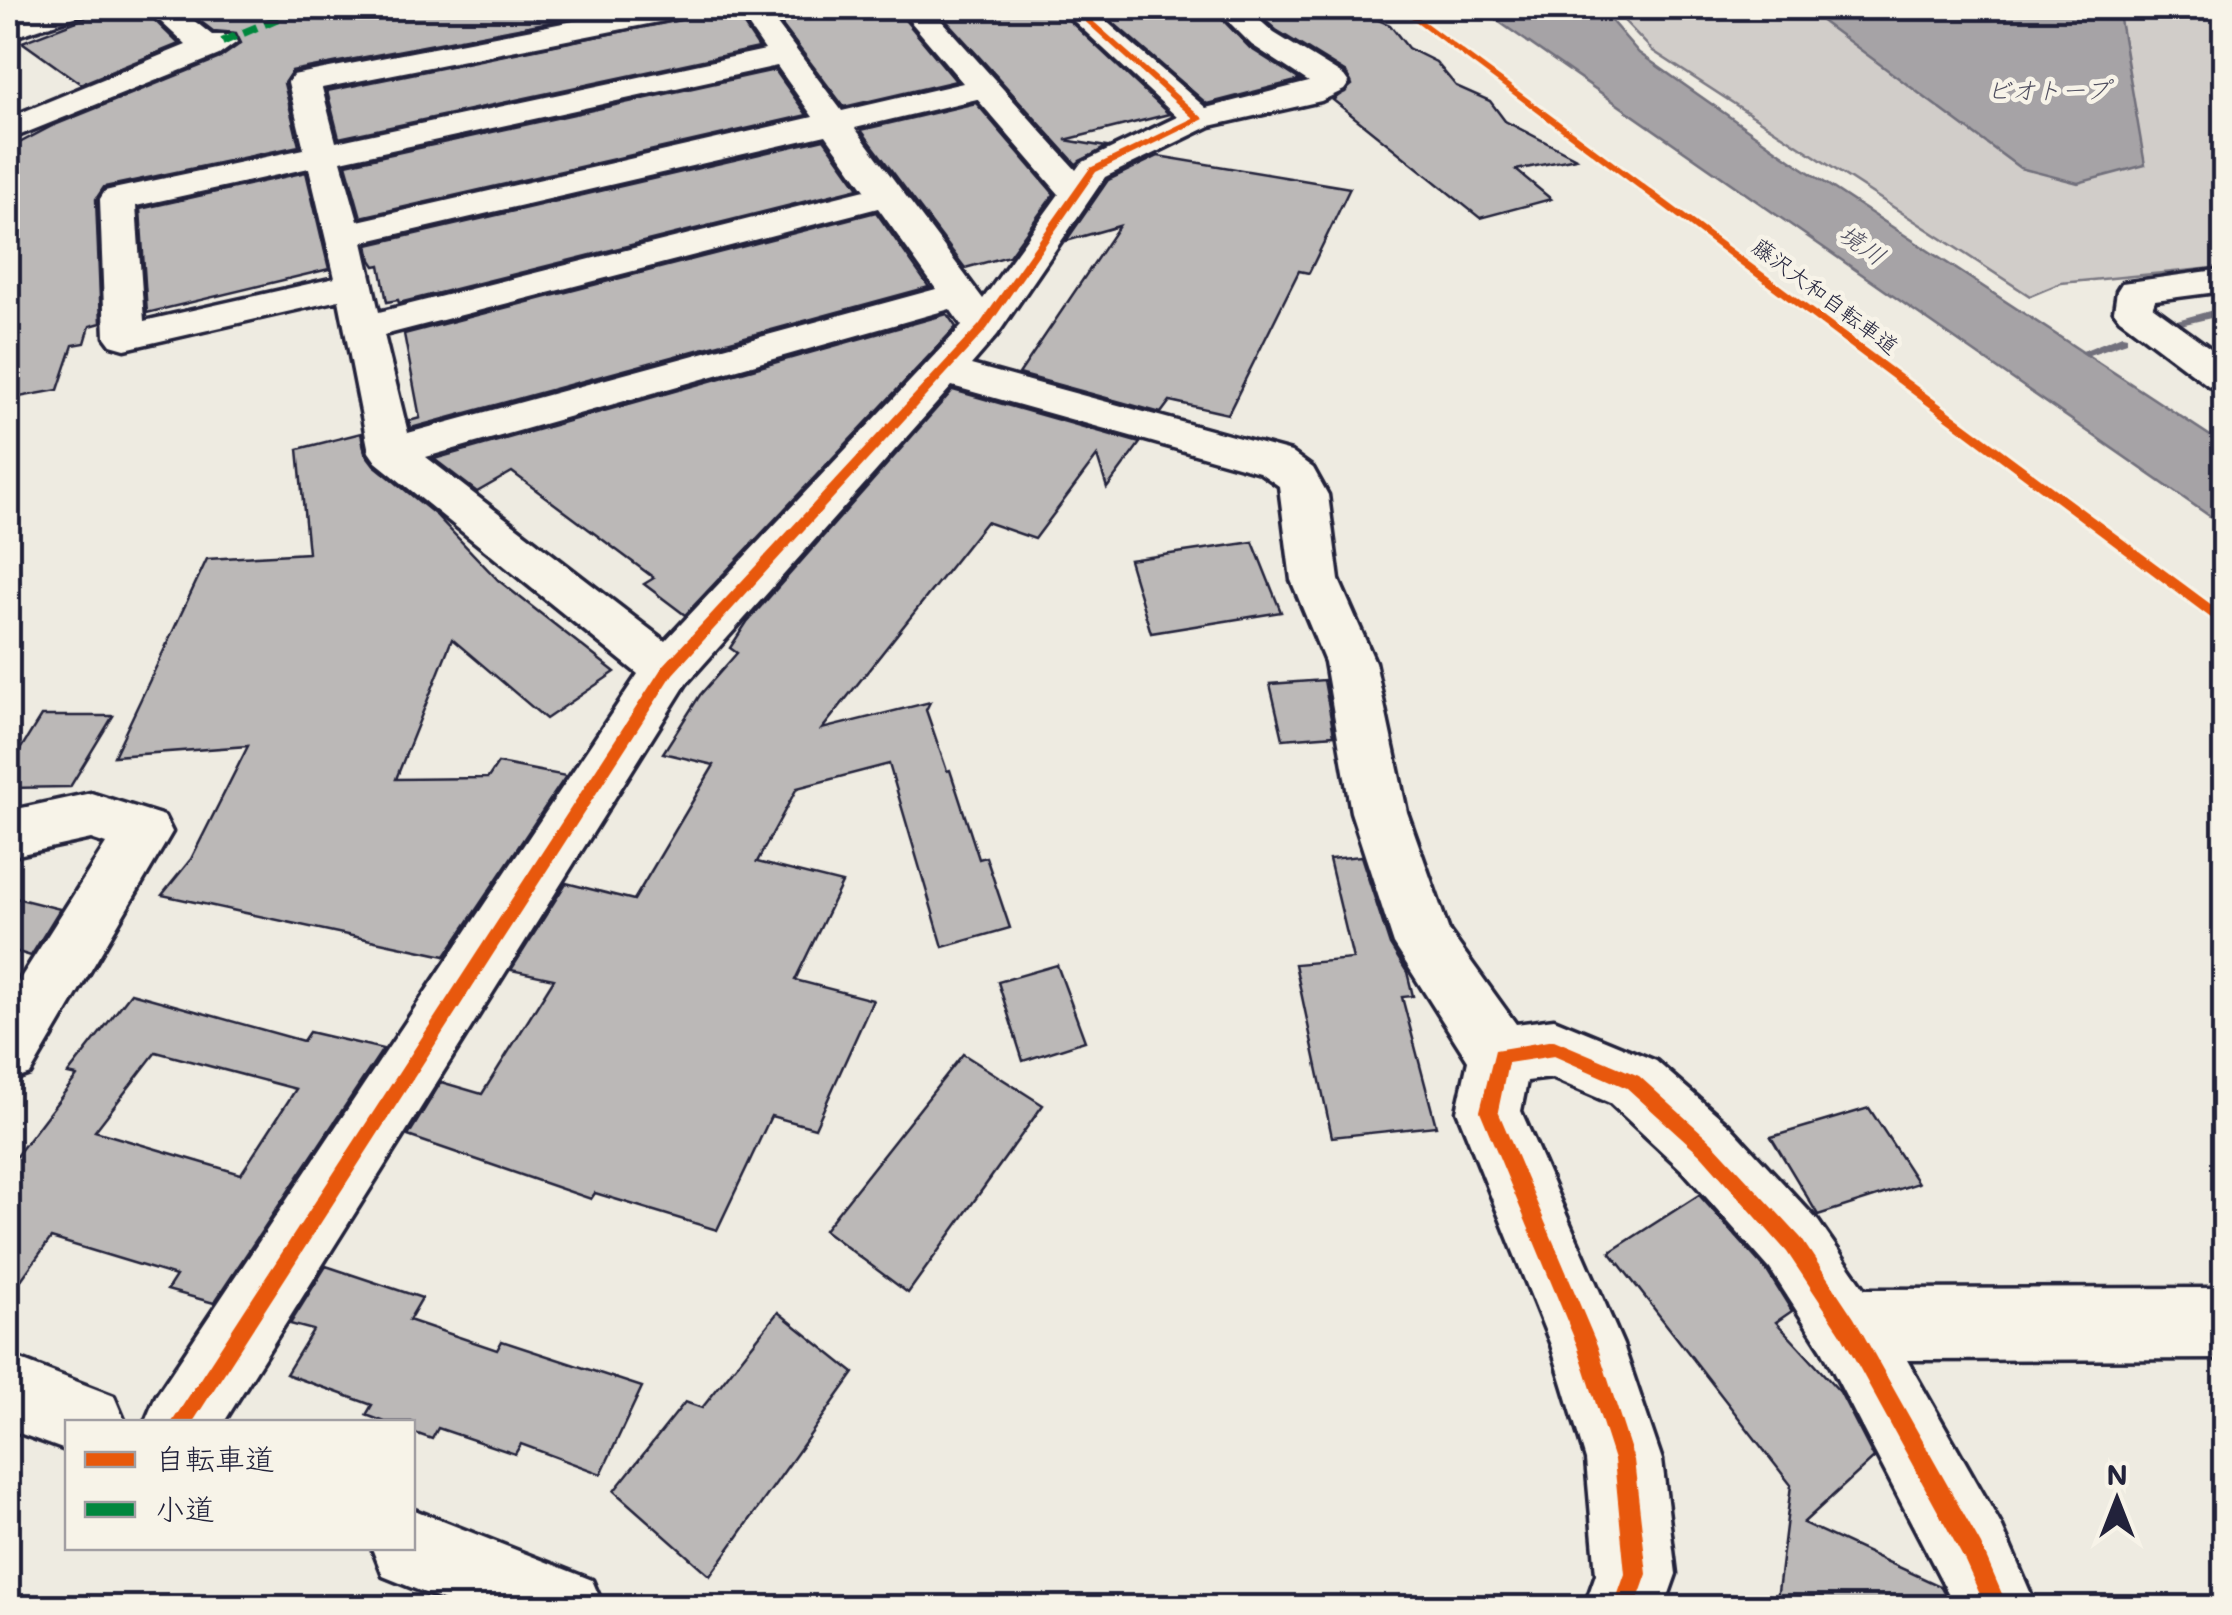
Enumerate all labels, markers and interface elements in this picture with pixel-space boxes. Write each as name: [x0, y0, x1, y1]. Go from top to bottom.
water label: ビオトープ: [1986, 73, 2114, 105]
water label: 境川: [1833, 217, 1893, 271]
street label: 藤沢大和自転車道: [1747, 231, 1905, 361]
legend: [65, 1420, 415, 1550]
text: 自転車道: [155, 1438, 275, 1478]
north arrow: [2067, 1450, 2167, 1550]
text: N: [2106, 1456, 2128, 1492]
text: 小道: [155, 1488, 215, 1528]

